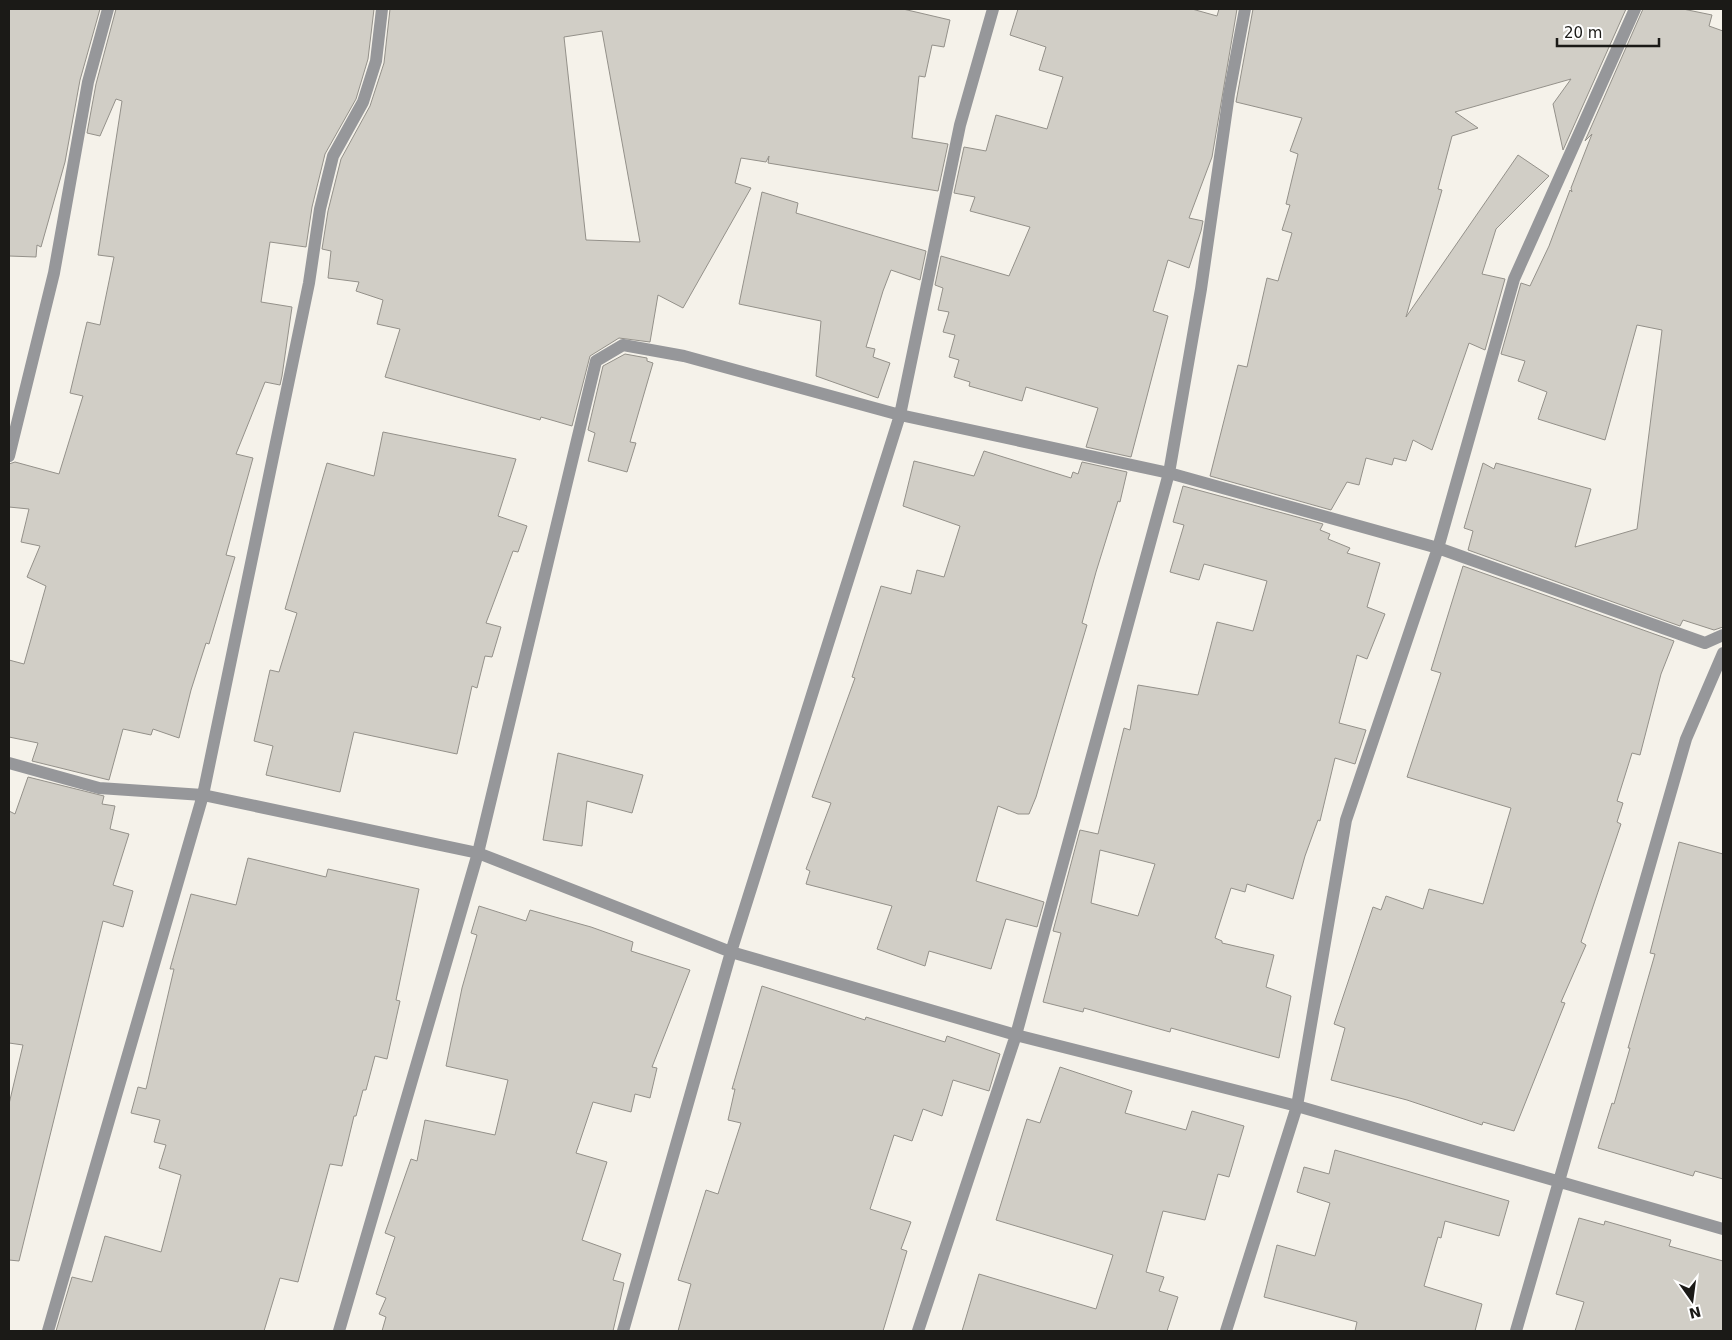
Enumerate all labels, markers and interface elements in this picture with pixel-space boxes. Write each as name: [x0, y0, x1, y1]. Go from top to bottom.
scale bar: [1557, 15, 1660, 47]
text: 20 m: [1564, 24, 1602, 42]
north arrow: [1667, 1275, 1717, 1325]
text: N: [1688, 1303, 1703, 1322]

